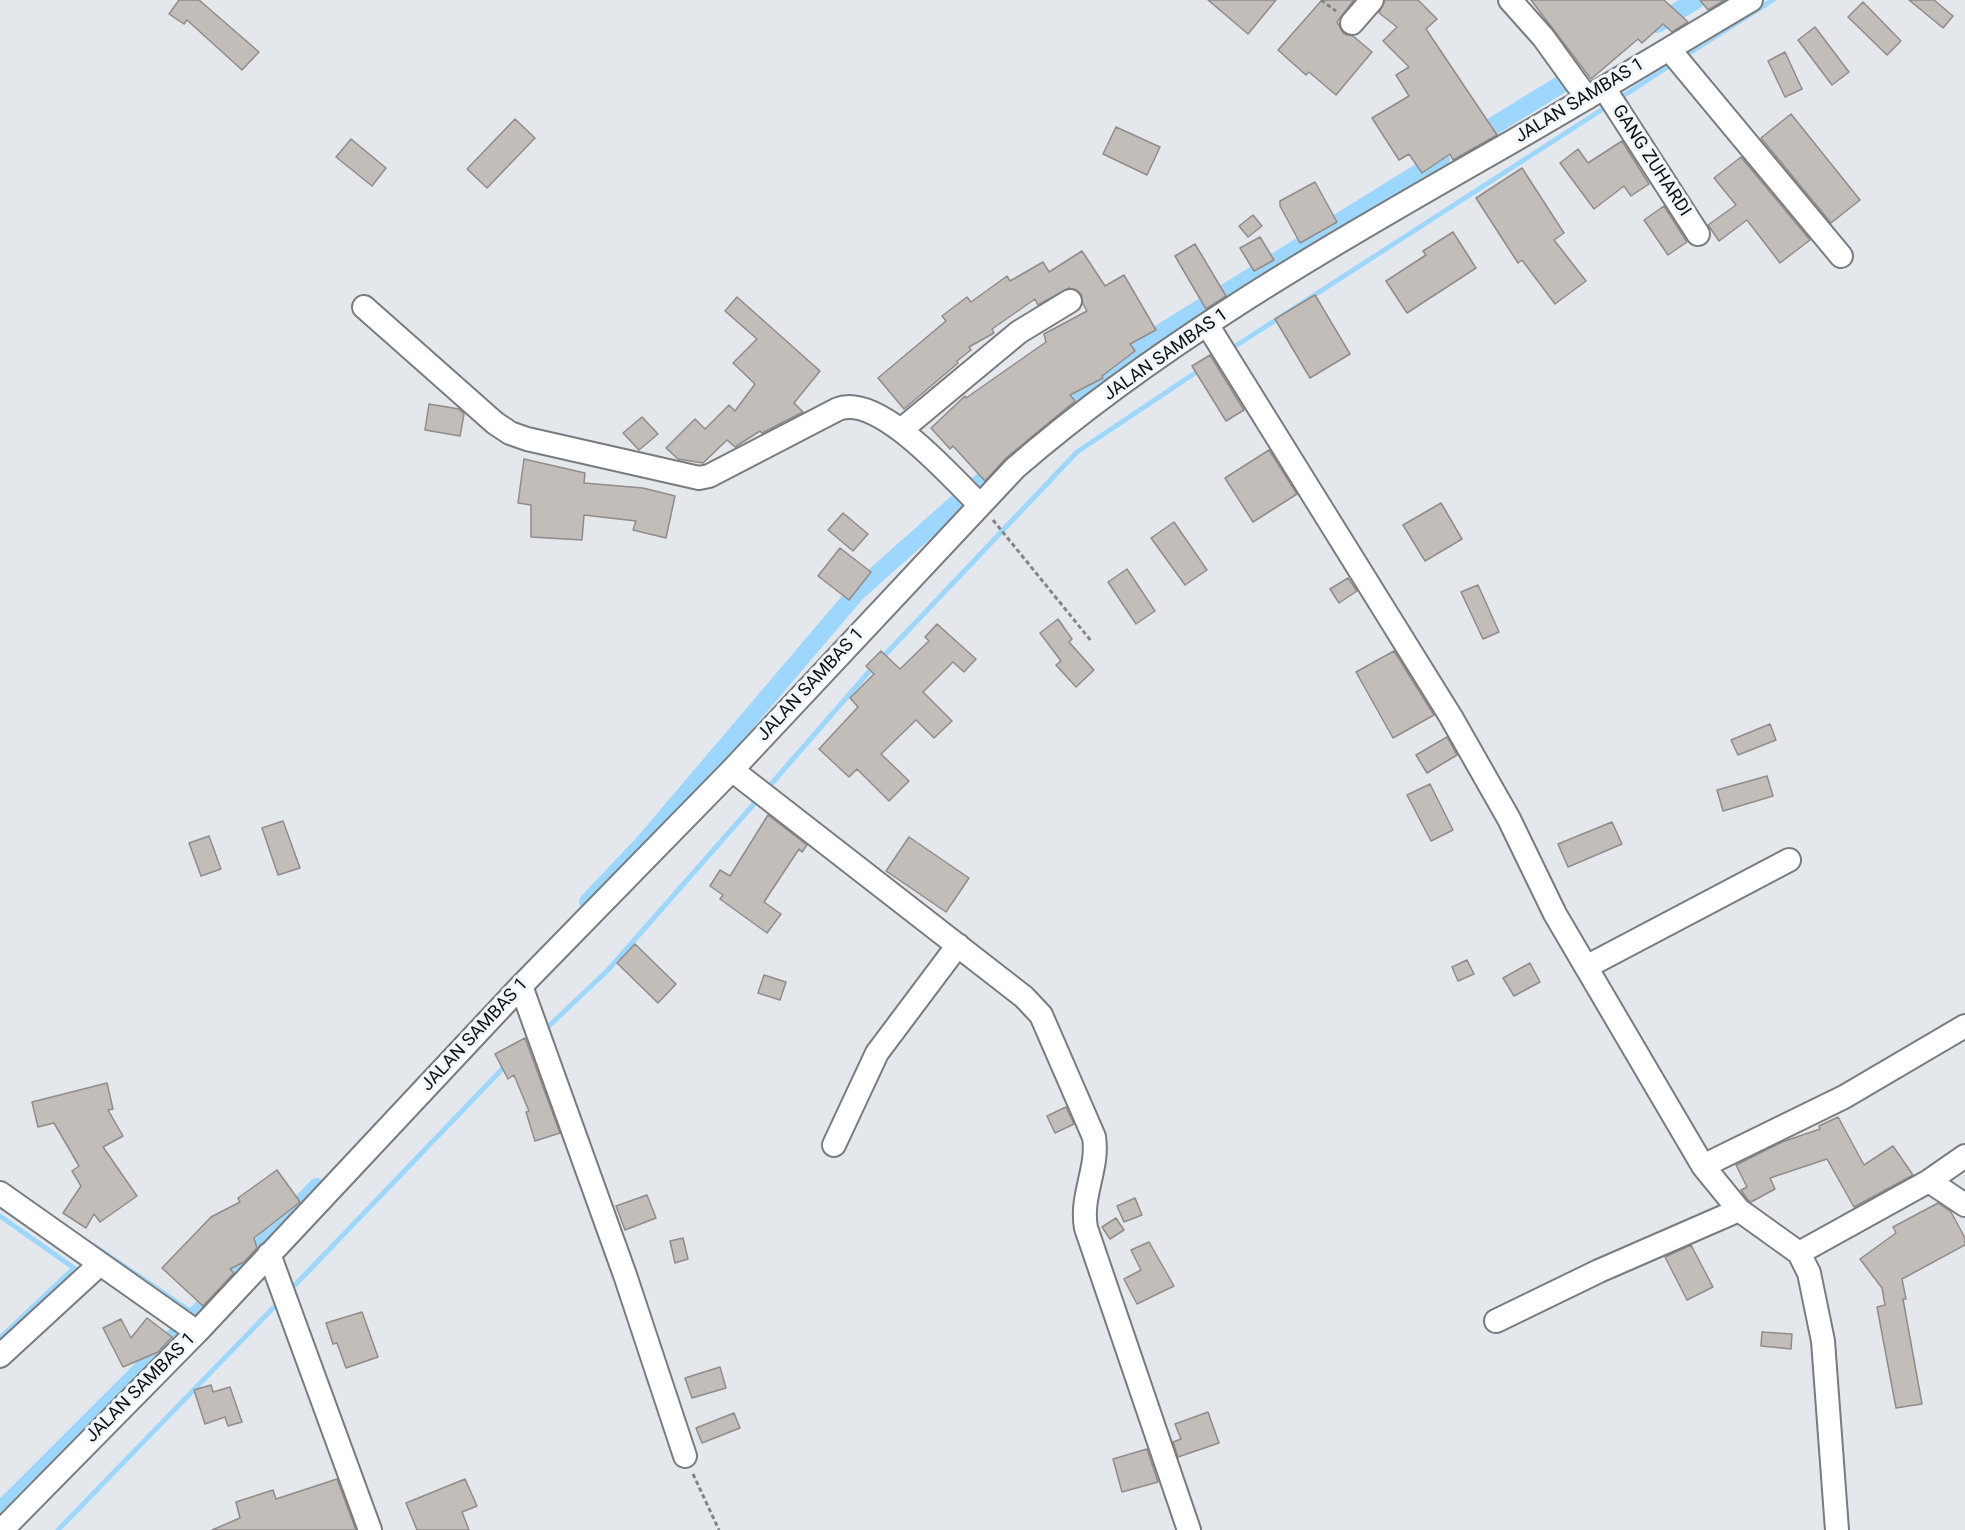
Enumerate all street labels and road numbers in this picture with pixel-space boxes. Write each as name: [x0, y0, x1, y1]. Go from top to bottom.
street label: JALAN SAMBAS 1: [1512, 54, 1648, 148]
street label: GANG ZUHARDI: [1607, 101, 1695, 221]
street label: JALAN SAMBAS 1: [1100, 304, 1232, 406]
street label: JALAN SAMBAS 1: [753, 624, 869, 746]
street label: JALAN SAMBAS 1: [417, 974, 533, 1096]
street label: JALAN SAMBAS 1: [81, 1328, 201, 1448]

